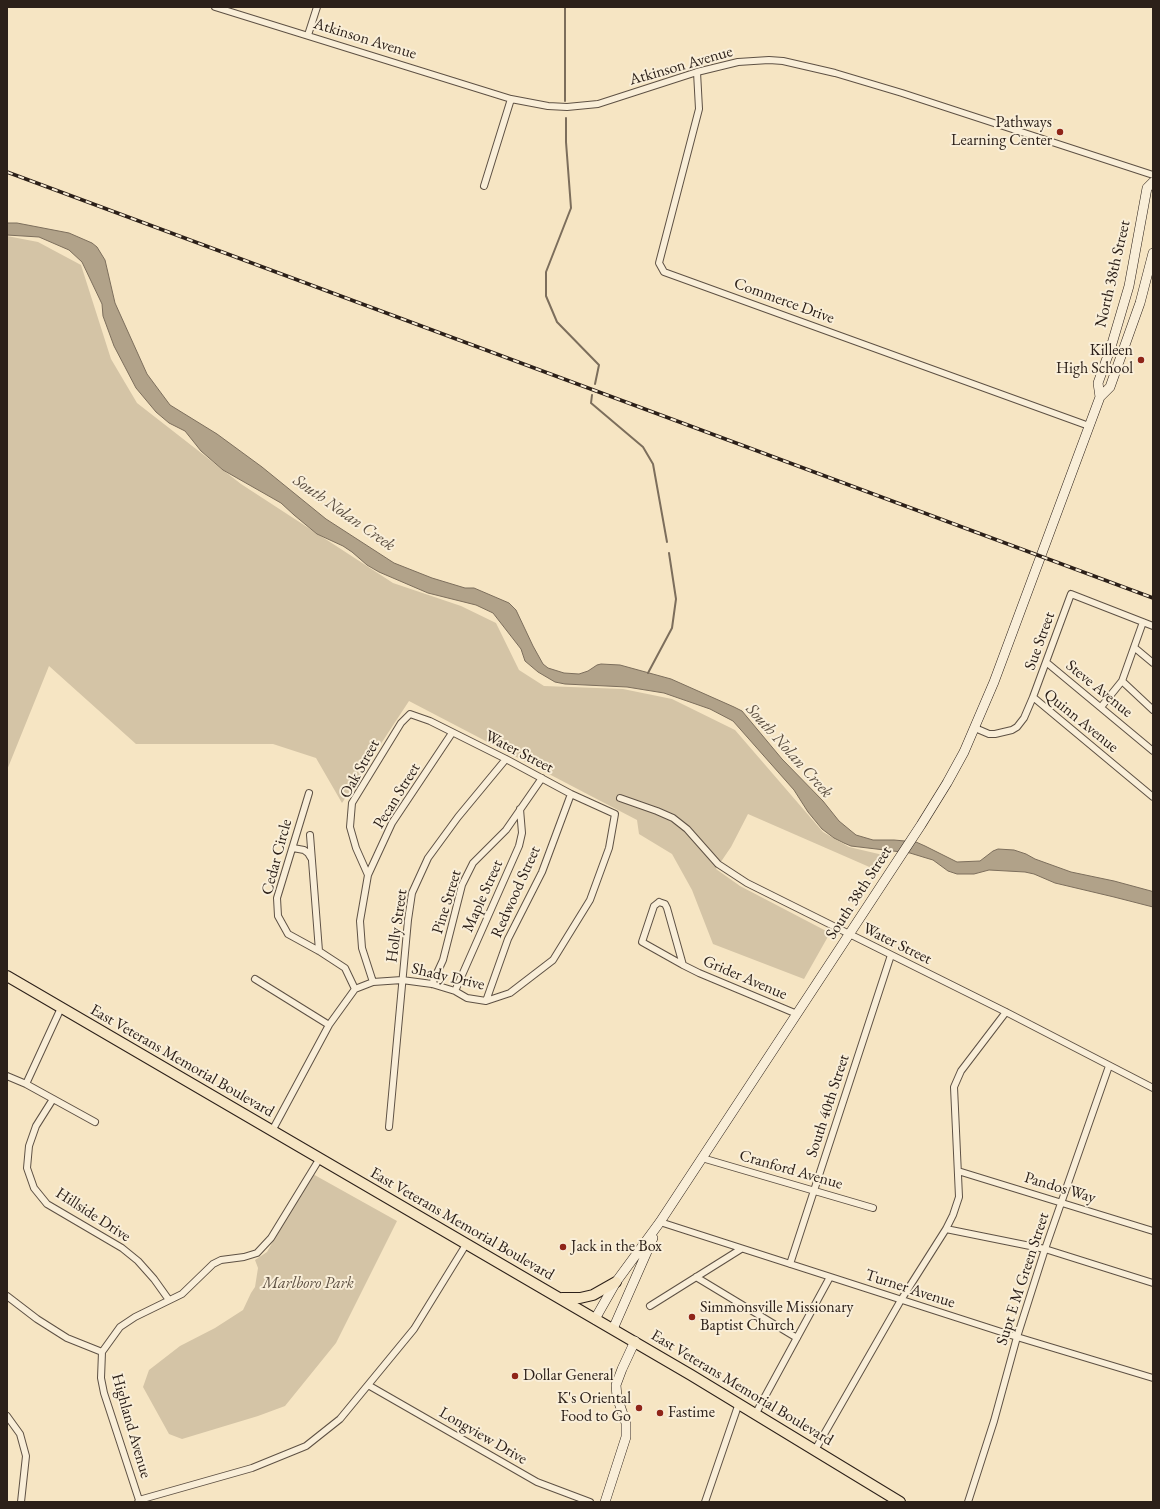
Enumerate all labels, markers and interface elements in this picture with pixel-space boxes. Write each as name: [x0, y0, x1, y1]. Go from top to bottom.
street label: Atkinson Avenue: [311, 14, 419, 64]
street label: Atkinson Avenue: [627, 42, 735, 90]
place label: Pathways Learning Center: [951, 113, 1052, 151]
marker: Pathways Learning Center: [1055, 127, 1065, 137]
street label: North 38th Street: [1091, 219, 1135, 329]
street label: Commerce Drive: [731, 274, 837, 328]
place label: Killeen High School: [1056, 341, 1133, 379]
marker: Killeen High School: [1136, 355, 1146, 365]
water label: South Nolan Creek: [289, 470, 399, 556]
street label: Sue Street: [1021, 609, 1059, 673]
street label: Steve Avenue: [1062, 656, 1136, 722]
street label: Quinn Avenue: [1040, 685, 1122, 757]
water label: South Nolan Creek: [741, 700, 837, 802]
street label: Water Street: [481, 727, 557, 777]
street label: Oak Street: [336, 736, 384, 802]
street label: Pecan Street: [369, 760, 425, 832]
street label: Cedar Circle: [258, 817, 296, 897]
street label: Redwood Street: [487, 843, 545, 941]
street label: South 38th Street: [822, 843, 896, 943]
street label: Maple Street: [459, 857, 507, 935]
street label: Pine Street: [428, 868, 466, 936]
street label: Holly Street: [382, 888, 412, 964]
street label: Water Street: [859, 919, 935, 969]
street label: Grider Avenue: [700, 952, 790, 1004]
street label: Shady Drive: [410, 959, 486, 995]
street label: East Veterans Memorial Boulevard: [87, 1000, 277, 1122]
street label: South 40th Street: [802, 1052, 854, 1160]
street label: Cranford Avenue: [737, 1146, 845, 1194]
street label: East Veterans Memorial Boulevard: [367, 1163, 557, 1285]
street label: Pandos Way: [1022, 1168, 1098, 1208]
street label: Hillside Drive: [52, 1184, 134, 1246]
street label: Supt E M Green Street: [992, 1210, 1054, 1348]
place label: Jack in the Box: [571, 1237, 662, 1257]
marker: Jack in the Box: [558, 1242, 568, 1252]
street label: Turner Avenue: [863, 1265, 957, 1313]
park label: Marlboro Park: [262, 1274, 354, 1294]
place label: Simmonsville Missionary Baptist Church: [700, 1298, 854, 1336]
marker: Simmonsville Missionary Baptist Church: [687, 1312, 697, 1322]
street label: East Veterans Memorial Boulevard: [647, 1326, 837, 1450]
place label: Dollar General: [523, 1366, 614, 1386]
street label: Highland Avenue: [107, 1371, 155, 1481]
marker: Dollar General: [510, 1371, 520, 1381]
place label: K's Oriental Food to Go: [557, 1389, 631, 1427]
street label: Longview Drive: [436, 1403, 530, 1469]
marker: K's Oriental Food to Go: [634, 1403, 644, 1413]
place label: Fastime: [668, 1403, 715, 1423]
marker: Fastime: [655, 1408, 665, 1418]

